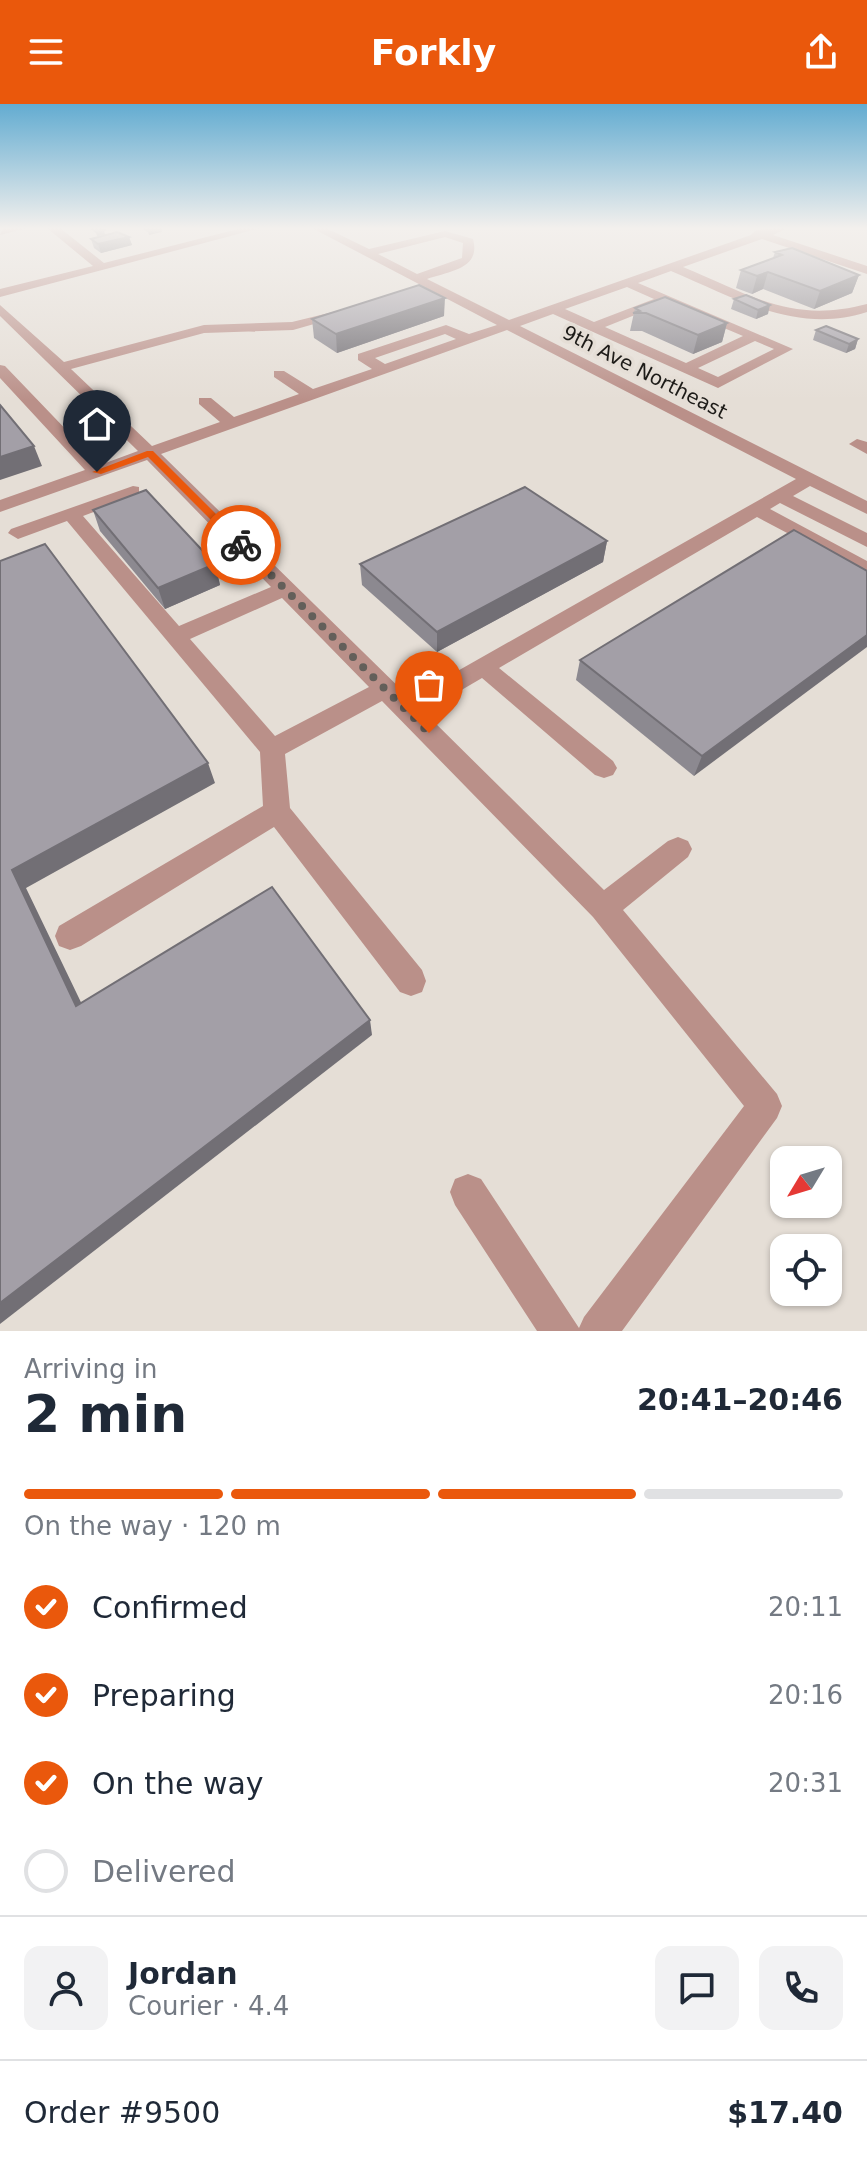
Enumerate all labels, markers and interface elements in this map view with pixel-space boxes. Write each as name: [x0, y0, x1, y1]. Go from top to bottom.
icon: menu: [24, 30, 68, 74]
icon: share: [799, 30, 843, 74]
text: Forkly: [371, 32, 496, 73]
street label: 9th Ave Northeast: [559, 320, 731, 424]
pin: [63, 390, 131, 472]
icon: home: [75, 402, 119, 446]
courier: [201, 505, 281, 585]
icon: bike: [219, 523, 263, 567]
pin: [395, 651, 463, 733]
icon: bag: [407, 663, 451, 707]
north arrow: [770, 1146, 842, 1218]
map controls: [770, 1146, 842, 1306]
button: locate: [770, 1234, 842, 1306]
text: Arriving in: [24, 1354, 158, 1384]
text: 20:41–20:46: [637, 1382, 843, 1417]
text: 2 min: [24, 1384, 187, 1444]
text: On the way · 120 m: [24, 1511, 281, 1541]
icon: check: [24, 1585, 68, 1629]
text: Confirmed: [92, 1590, 248, 1625]
text: 20:11: [768, 1592, 843, 1622]
icon: check: [24, 1673, 68, 1717]
text: Preparing: [92, 1678, 236, 1713]
text: 20:16: [768, 1680, 843, 1710]
icon: check: [24, 1761, 68, 1805]
text: On the way: [92, 1766, 264, 1801]
text: 20:31: [768, 1768, 843, 1798]
text: Delivered: [92, 1854, 236, 1889]
button: person: [24, 1946, 108, 2030]
button: chat: [655, 1946, 739, 2030]
button: phone: [759, 1946, 843, 2030]
text: Jordan: [128, 1956, 238, 1991]
text: Courier · 4.4: [128, 1991, 289, 2021]
text: Order #9500: [24, 2095, 220, 2130]
text: $17.40: [727, 2095, 843, 2130]

